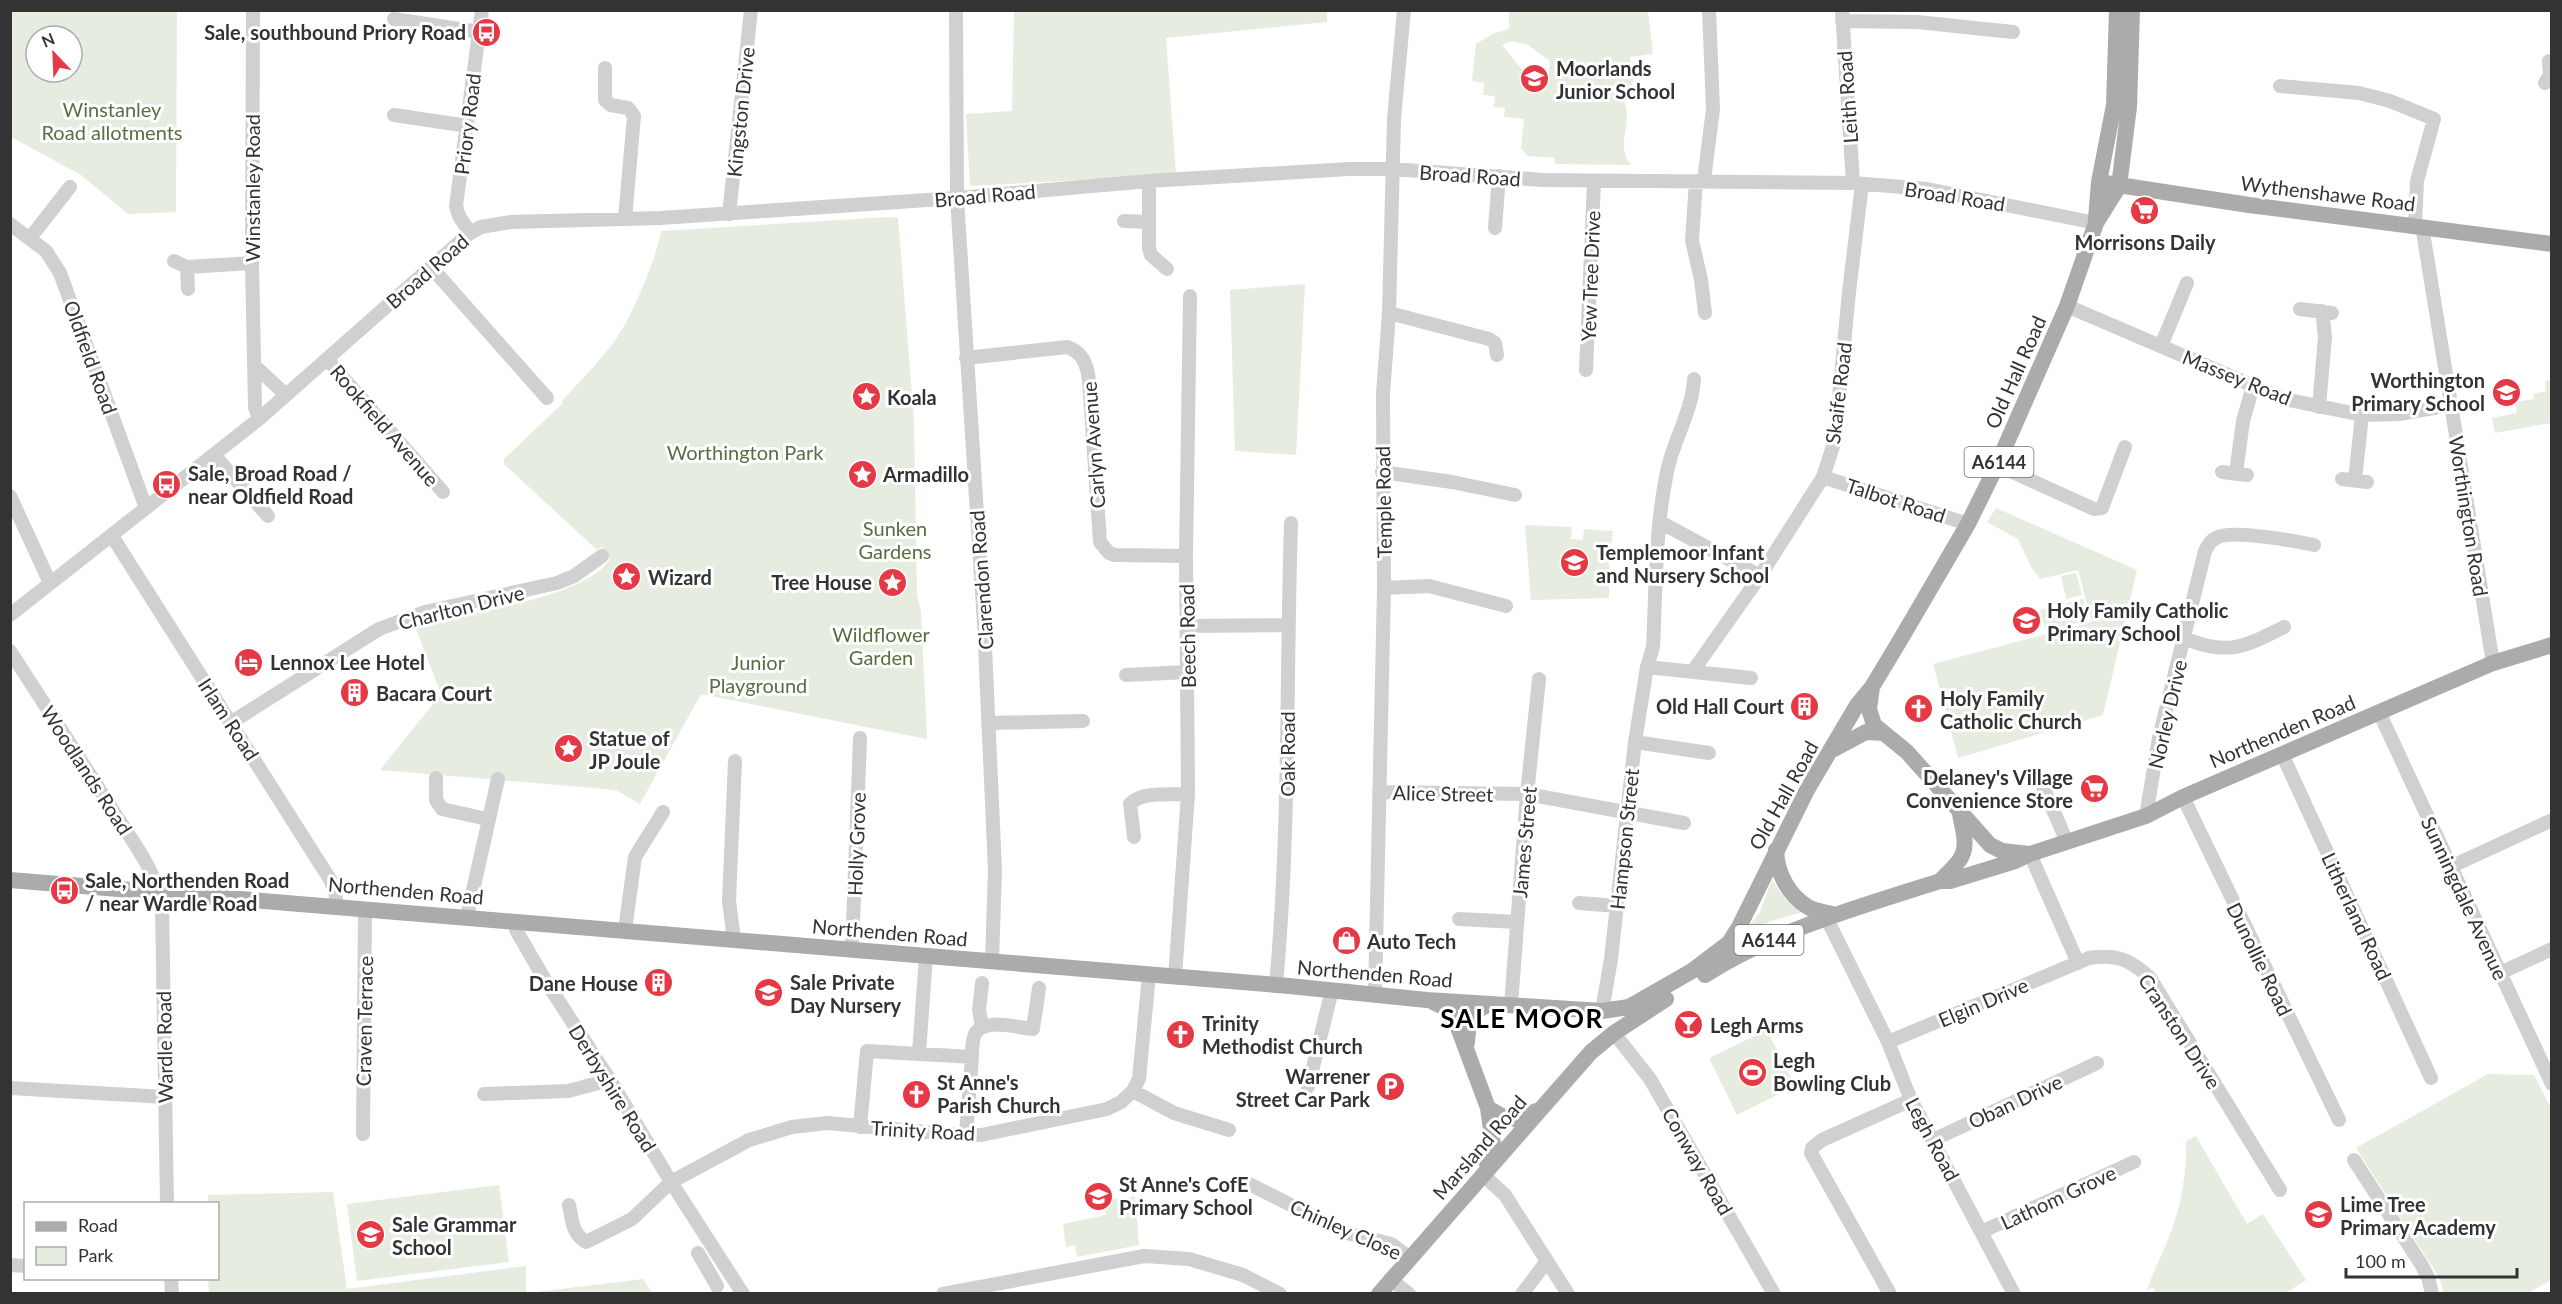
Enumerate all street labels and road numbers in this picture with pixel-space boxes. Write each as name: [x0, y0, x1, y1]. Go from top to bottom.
street label: Kingston Drive: [721, 46, 759, 178]
street label: Leith Road: [1832, 50, 1862, 144]
street label: Priory Road: [449, 72, 485, 176]
street label: Winstanley Road: [240, 114, 264, 262]
street label: Broad Road: [1419, 159, 1521, 191]
street label: Wythenshawe Road: [2239, 170, 2417, 216]
street label: Broad Road: [1903, 176, 2007, 216]
street label: Broad Road: [933, 179, 1037, 211]
street label: Yew Tree Drive: [1576, 210, 1604, 342]
street label: Broad Road: [381, 229, 473, 313]
street label: Oldfield Road: [59, 297, 123, 417]
street label: Old Hall Road: [1979, 312, 2051, 432]
street label: Skaife Road: [1820, 341, 1856, 445]
street label: Massey Road: [2179, 344, 2295, 410]
street label: Rookfield Avenue: [326, 359, 444, 491]
street label: Carlyn Avenue: [1077, 381, 1109, 509]
street label: Worthington Road: [2444, 434, 2494, 598]
street label: Temple Road: [1370, 446, 1396, 558]
road number: A6144: [1964, 447, 2034, 477]
street label: Talbot Road: [1843, 473, 1949, 527]
street label: Clarendon Road: [964, 509, 998, 651]
street label: Charlton Drive: [396, 580, 526, 634]
street label: Beech Road: [1174, 584, 1200, 688]
street label: Norley Drive: [2143, 657, 2191, 771]
street label: Irlam Road: [194, 673, 264, 765]
street label: Northenden Road: [2205, 689, 2359, 773]
street label: Woodlands Road: [36, 701, 138, 839]
street label: Oak Road: [1275, 711, 1299, 797]
street label: Old Hall Road: [1743, 736, 1823, 854]
street label: Hampson Street: [1605, 767, 1643, 911]
street label: Alice Street: [1392, 780, 1494, 806]
street label: James Street: [1507, 785, 1541, 899]
street label: Holly Grove: [842, 792, 870, 896]
street label: Sunningdale Avenue: [2417, 813, 2513, 983]
street label: Litherland Road: [2317, 849, 2397, 983]
street label: Northenden Road: [327, 871, 485, 909]
street label: Dunollie Road: [2222, 898, 2298, 1020]
street label: Northenden Road: [811, 913, 969, 951]
road number: A6144: [1734, 925, 1804, 955]
street label: Northenden Road: [1296, 954, 1454, 992]
street label: Craven Terrace: [351, 955, 377, 1087]
street label: Cranston Drive: [2134, 969, 2226, 1093]
street label: Elgin Drive: [1934, 972, 2032, 1032]
street label: Wardle Road: [151, 991, 177, 1103]
street label: Derbyshire Road: [564, 1020, 662, 1156]
street label: Oban Drive: [1964, 1069, 2066, 1133]
street label: Marsland Road: [1427, 1090, 1531, 1204]
street label: Legh Road: [1901, 1093, 1965, 1185]
street label: Conway Road: [1658, 1103, 1738, 1219]
street label: Trinity Road: [870, 1115, 976, 1145]
street label: Lathom Grove: [1997, 1160, 2119, 1234]
street label: Chinley Close: [1287, 1194, 1405, 1264]

